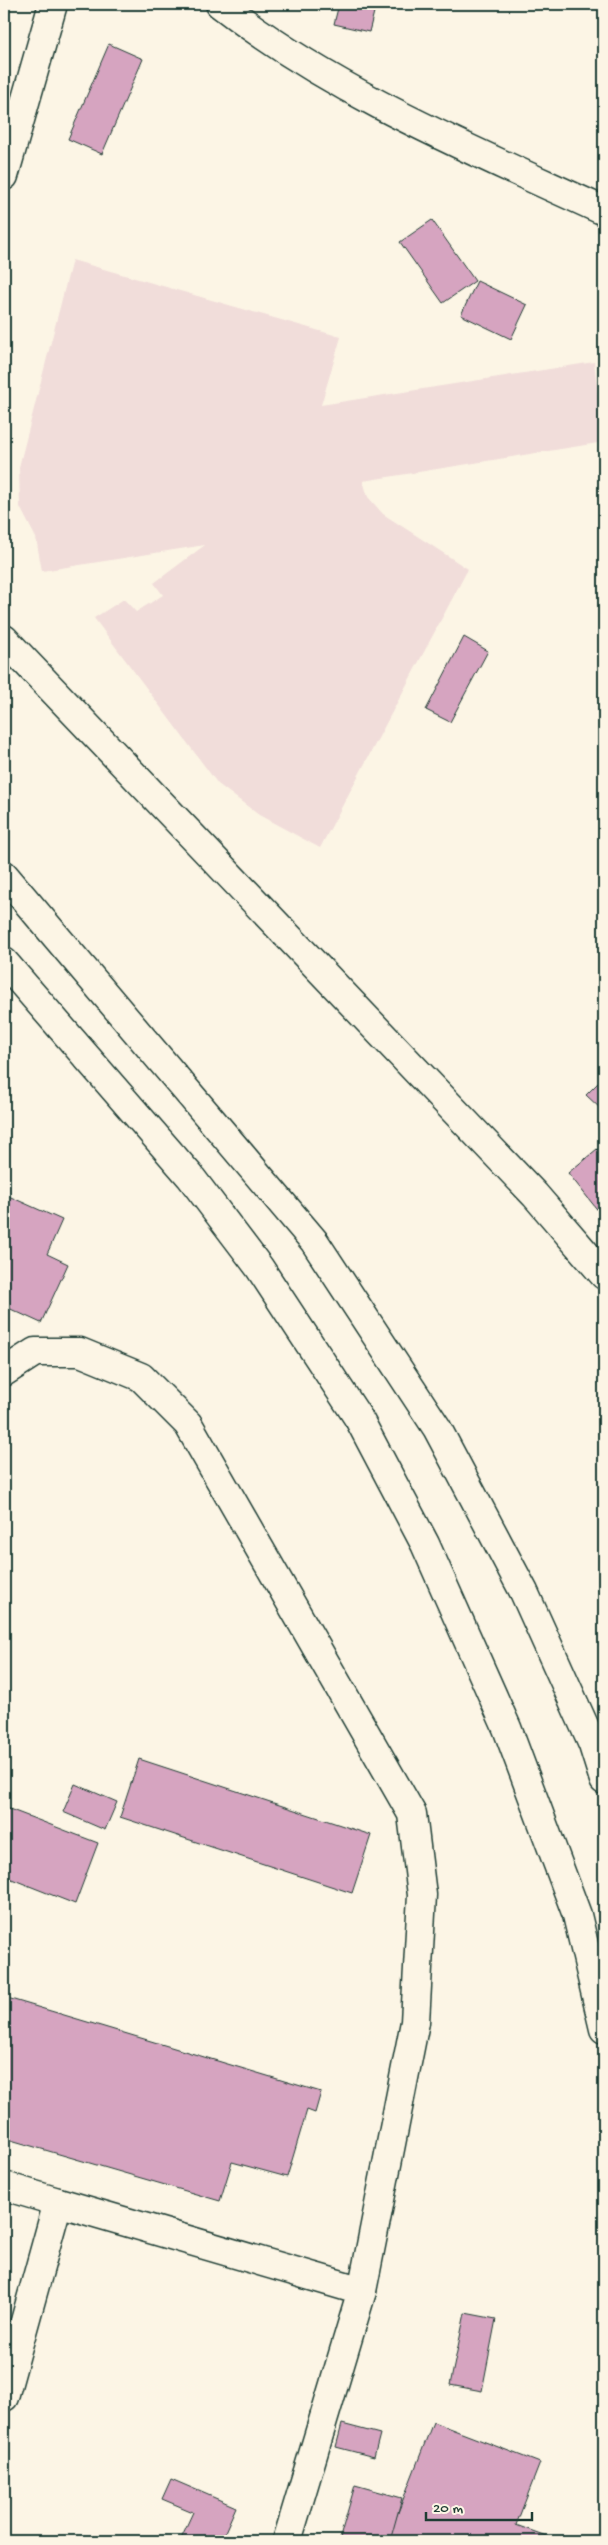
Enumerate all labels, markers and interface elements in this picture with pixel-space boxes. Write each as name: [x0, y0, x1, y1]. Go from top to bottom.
scale bar: [426, 2490, 532, 2522]
text: 20 m: [433, 2500, 463, 2518]

